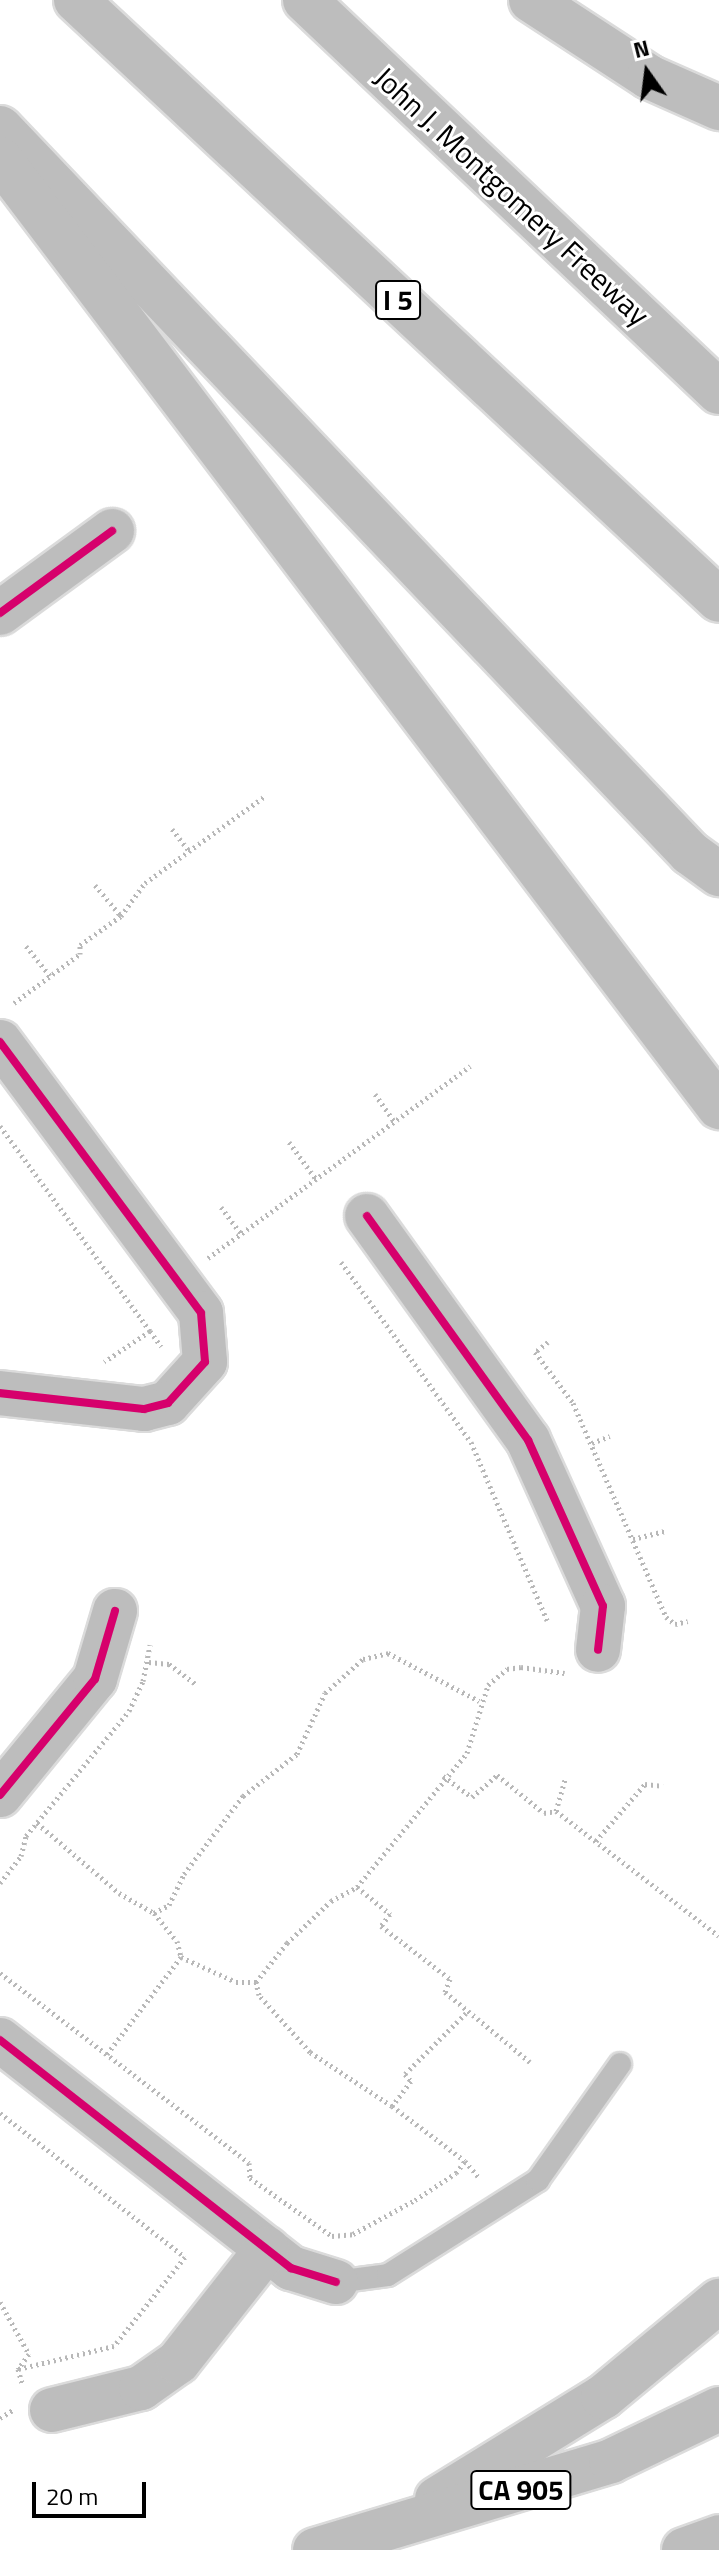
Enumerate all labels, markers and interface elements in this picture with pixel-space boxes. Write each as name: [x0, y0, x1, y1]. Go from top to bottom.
text: N: [630, 30, 653, 67]
north arrow: [607, 32, 687, 112]
street label: John J. Montgomery Freeway: [367, 59, 657, 333]
road number: I 5: [374, 276, 422, 324]
scale bar: [36, 2466, 150, 2516]
road number: CA 905: [469, 2466, 573, 2514]
text: 20 m: [46, 2478, 98, 2514]

